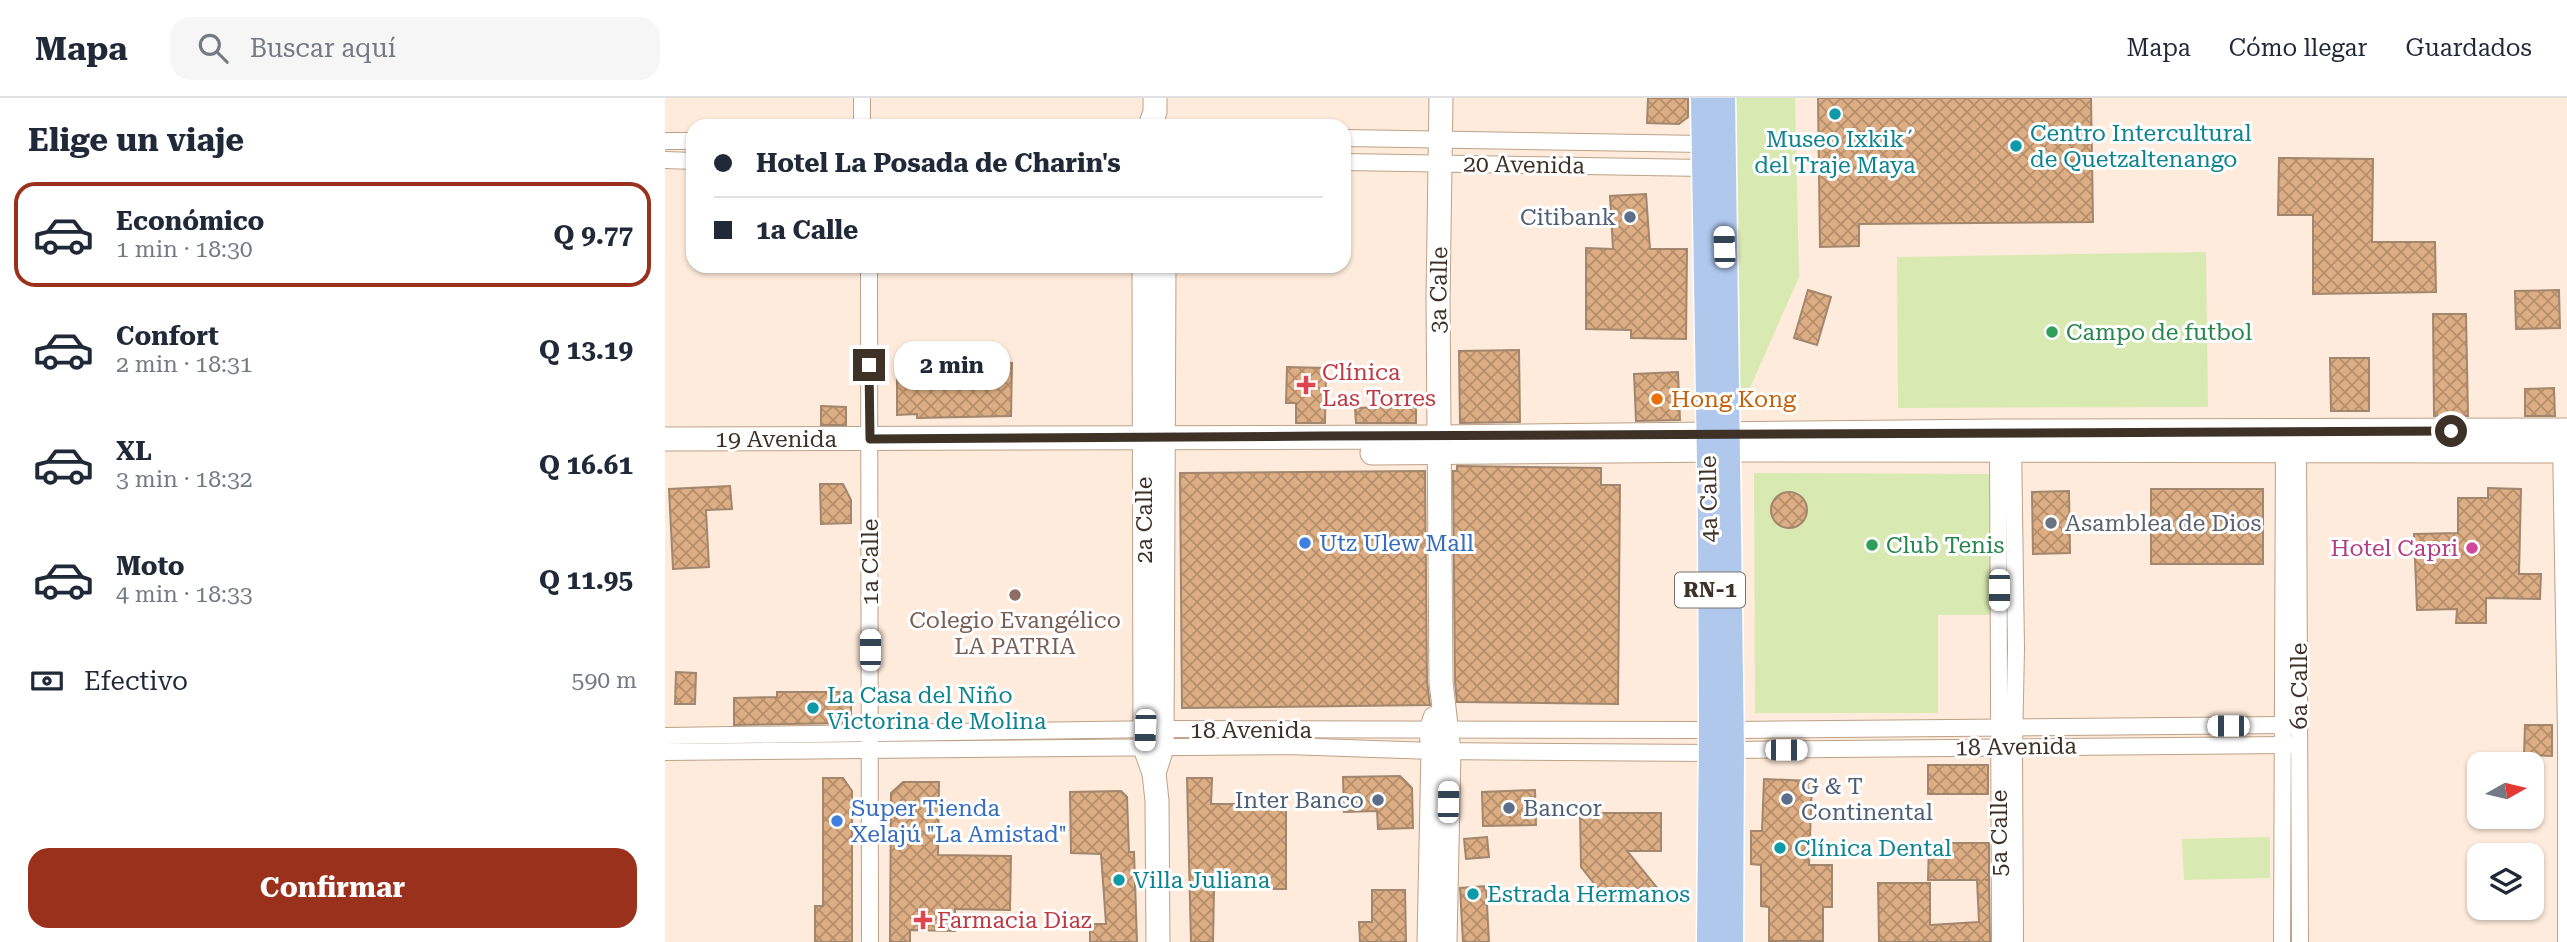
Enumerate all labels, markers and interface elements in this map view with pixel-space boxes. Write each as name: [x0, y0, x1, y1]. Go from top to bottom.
search box: [170, 17, 660, 80]
text: Mapa: [35, 29, 128, 68]
icon: search: [194, 29, 232, 67]
text: Buscar aquí: [250, 33, 396, 63]
text: Mapa: [2127, 34, 2191, 62]
text: Cómo llegar: [2229, 34, 2367, 62]
text: Guardados: [2405, 34, 2532, 62]
marker: Museo Ixkik´ del Traje Maya: [1827, 106, 1843, 122]
place label: Centro Intercultural de Quetzaltenango: [2030, 120, 2252, 173]
text: Elige un viaje: [28, 121, 244, 159]
place label: Museo Ixkik´ del Traje Maya: [1754, 126, 1916, 179]
marker: Centro Intercultural de Quetzaltenango: [2008, 138, 2024, 154]
text: Hotel La Posada de Charin's: [756, 148, 1121, 178]
street label: 20 Avenida: [1463, 150, 1586, 180]
icon: car: [32, 203, 95, 266]
place label: Citibank: [1520, 204, 1616, 231]
text: Económico: [116, 206, 264, 236]
marker: Citibank: [1622, 209, 1638, 225]
text: 1a Calle: [756, 215, 858, 245]
text: Q 9.77: [554, 220, 633, 250]
car: [1713, 226, 1736, 268]
text: 1 min · 18:30: [116, 236, 253, 263]
street label: 3a Calle: [1425, 246, 1453, 334]
icon: car: [32, 318, 95, 381]
place label: Campo de futbol: [2066, 319, 2252, 346]
text: Confort: [116, 321, 219, 351]
marker: Campo de futbol: [2044, 324, 2060, 340]
text: Q 13.19: [539, 335, 633, 365]
callout: 2 min: [893, 341, 1009, 390]
route end: [853, 349, 885, 381]
text: 2 min · 18:31: [116, 351, 253, 378]
text: 2 min: [920, 352, 984, 379]
place label: Clínica Las Torres: [1322, 359, 1436, 412]
marker: Clínica Las Torres: [1296, 375, 1316, 395]
place label: Hong Kong: [1671, 386, 1796, 413]
marker: Hong Kong: [1649, 391, 1665, 407]
route start: [2435, 415, 2467, 447]
street label: 19 Avenida: [715, 426, 837, 453]
icon: car: [32, 433, 95, 496]
text: XL: [116, 436, 152, 466]
text: Q 16.61: [539, 450, 633, 480]
street label: 4a Calle: [1695, 455, 1723, 543]
text: 3 min · 18:32: [116, 466, 253, 493]
street label: 2a Calle: [1131, 477, 1158, 563]
place label: Asamblea de Dios: [2065, 510, 2261, 537]
marker: Asamblea de Dios: [2043, 515, 2059, 531]
street label: 1a Calle: [857, 519, 884, 605]
place label: Utz Ulew Mall: [1319, 530, 1474, 557]
place label: Club Tenis: [1886, 532, 2004, 559]
marker: Utz Ulew Mall: [1297, 535, 1313, 551]
place label: Hotel Capri: [2330, 535, 2458, 562]
marker: Club Tenis: [1864, 537, 1880, 553]
marker: Hotel Capri: [2464, 540, 2480, 556]
icon: car: [32, 548, 95, 611]
text: Moto: [116, 551, 185, 581]
text: Q 11.95: [539, 565, 633, 595]
car: [1989, 569, 2010, 611]
road number: RN-1: [1675, 573, 1745, 608]
text: 4 min · 18:33: [116, 581, 253, 608]
marker: Colegio Evangélico LA PATRIA: [1007, 587, 1023, 603]
place label: Colegio Evangélico LA PATRIA: [909, 607, 1121, 660]
car: [860, 629, 881, 671]
street label: 6a Calle: [2286, 643, 2313, 729]
icon: cash: [28, 662, 66, 700]
text: Efectivo: [84, 666, 188, 696]
text: 590 m: [572, 667, 637, 694]
place label: La Casa del Niño Victorina de Molina: [827, 682, 1047, 735]
marker: La Casa del Niño Victorina de Molina: [805, 700, 821, 716]
car: [1134, 709, 1157, 751]
car: [2208, 716, 2250, 737]
street label: 18 Avenida: [1190, 717, 1312, 744]
street label: 18 Avenida: [1955, 732, 2078, 762]
car: [1766, 740, 1808, 761]
north arrow: [2467, 752, 2545, 830]
map controls: [2467, 752, 2544, 920]
place label: G & T Continental: [1801, 773, 1933, 826]
car: [1438, 781, 1459, 823]
place label: Inter Banco: [1235, 787, 1364, 814]
street label: 5a Calle: [1986, 790, 2013, 876]
marker: G & T Continental: [1779, 791, 1795, 807]
marker: Inter Banco: [1370, 792, 1386, 808]
place label: Super Tienda Xelajú "La Amistad": [851, 795, 1067, 848]
place label: Bancor: [1523, 795, 1602, 822]
marker: Bancor: [1501, 800, 1517, 816]
marker: Super Tienda Xelajú "La Amistad": [829, 813, 845, 829]
place label: Clínica Dental: [1794, 835, 1952, 862]
marker: Clínica Dental: [1772, 840, 1788, 856]
button: layers: [2467, 843, 2544, 920]
button: Confirmar: [28, 848, 637, 928]
place label: Villa Juliana: [1133, 867, 1271, 894]
marker: Villa Juliana: [1111, 872, 1127, 888]
place label: Estrada Hermanos: [1487, 881, 1690, 908]
marker: Estrada Hermanos: [1465, 886, 1481, 902]
place label: Farmacia Diaz: [937, 907, 1092, 934]
marker: Farmacia Diaz: [915, 912, 931, 928]

